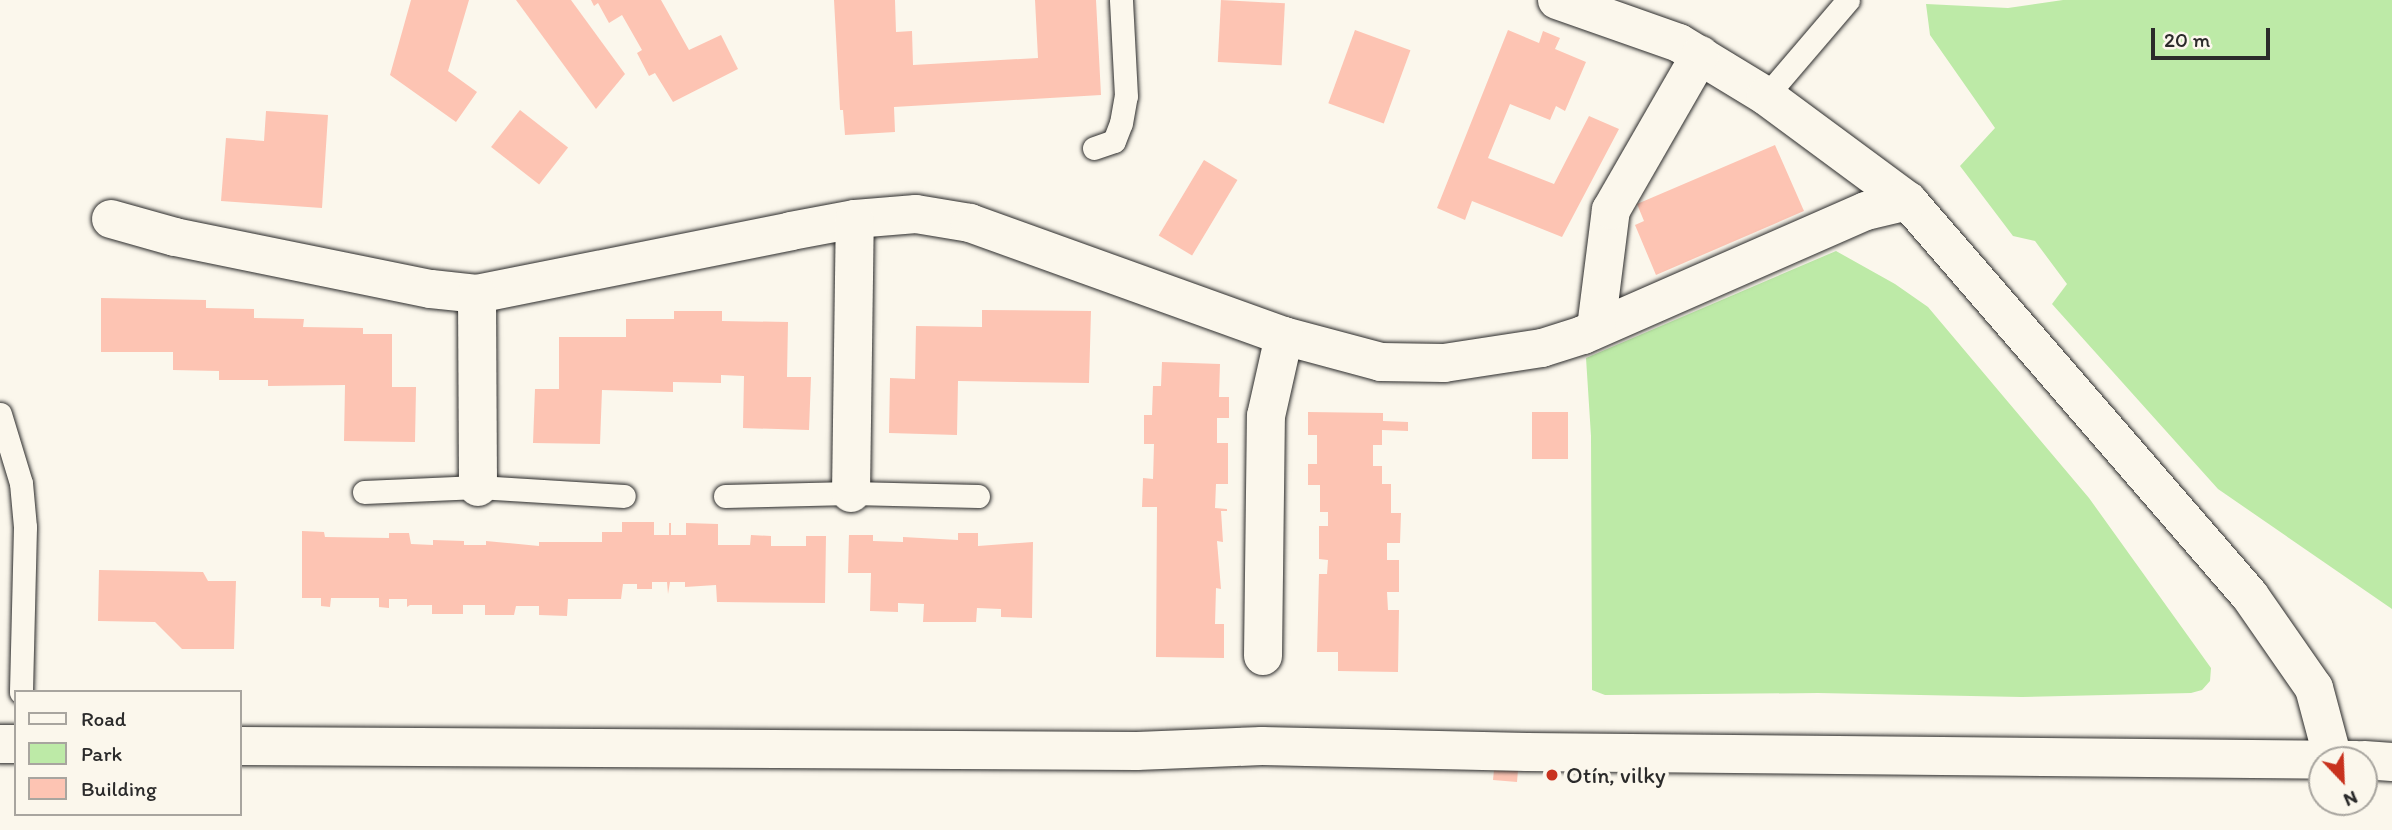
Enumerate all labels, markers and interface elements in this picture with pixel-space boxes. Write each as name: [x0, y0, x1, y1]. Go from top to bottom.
scale bar: [2154, 14, 2273, 58]
text: 20 m: [2164, 27, 2210, 52]
legend: [14, 690, 242, 816]
text: Road: [81, 706, 126, 731]
text: Park: [81, 741, 122, 766]
north arrow: [2308, 746, 2378, 816]
place label: Otín, vilky: [1566, 761, 1666, 789]
marker: Otín, vilky: [1544, 767, 1560, 783]
text: Building: [81, 776, 157, 801]
text: N: [2340, 786, 2361, 812]

